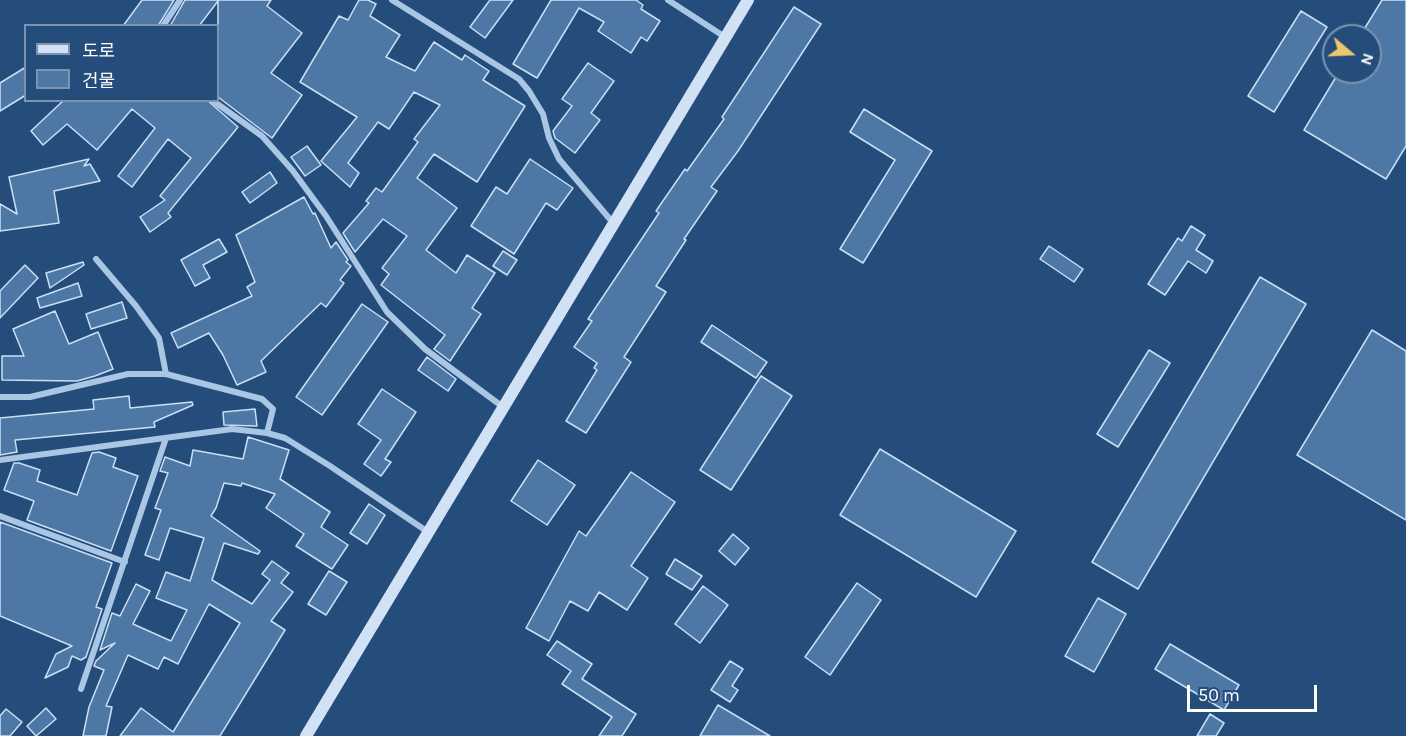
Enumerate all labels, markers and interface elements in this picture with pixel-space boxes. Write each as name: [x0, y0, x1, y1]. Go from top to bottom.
legend: [24, 24, 219, 102]
north arrow: [1322, 24, 1382, 84]
text: 도로: [82, 40, 115, 62]
text: N: [1357, 51, 1378, 68]
text: 건물: [82, 70, 115, 92]
scale bar: [1190, 673, 1320, 711]
text: 50 m: [1198, 684, 1240, 706]

